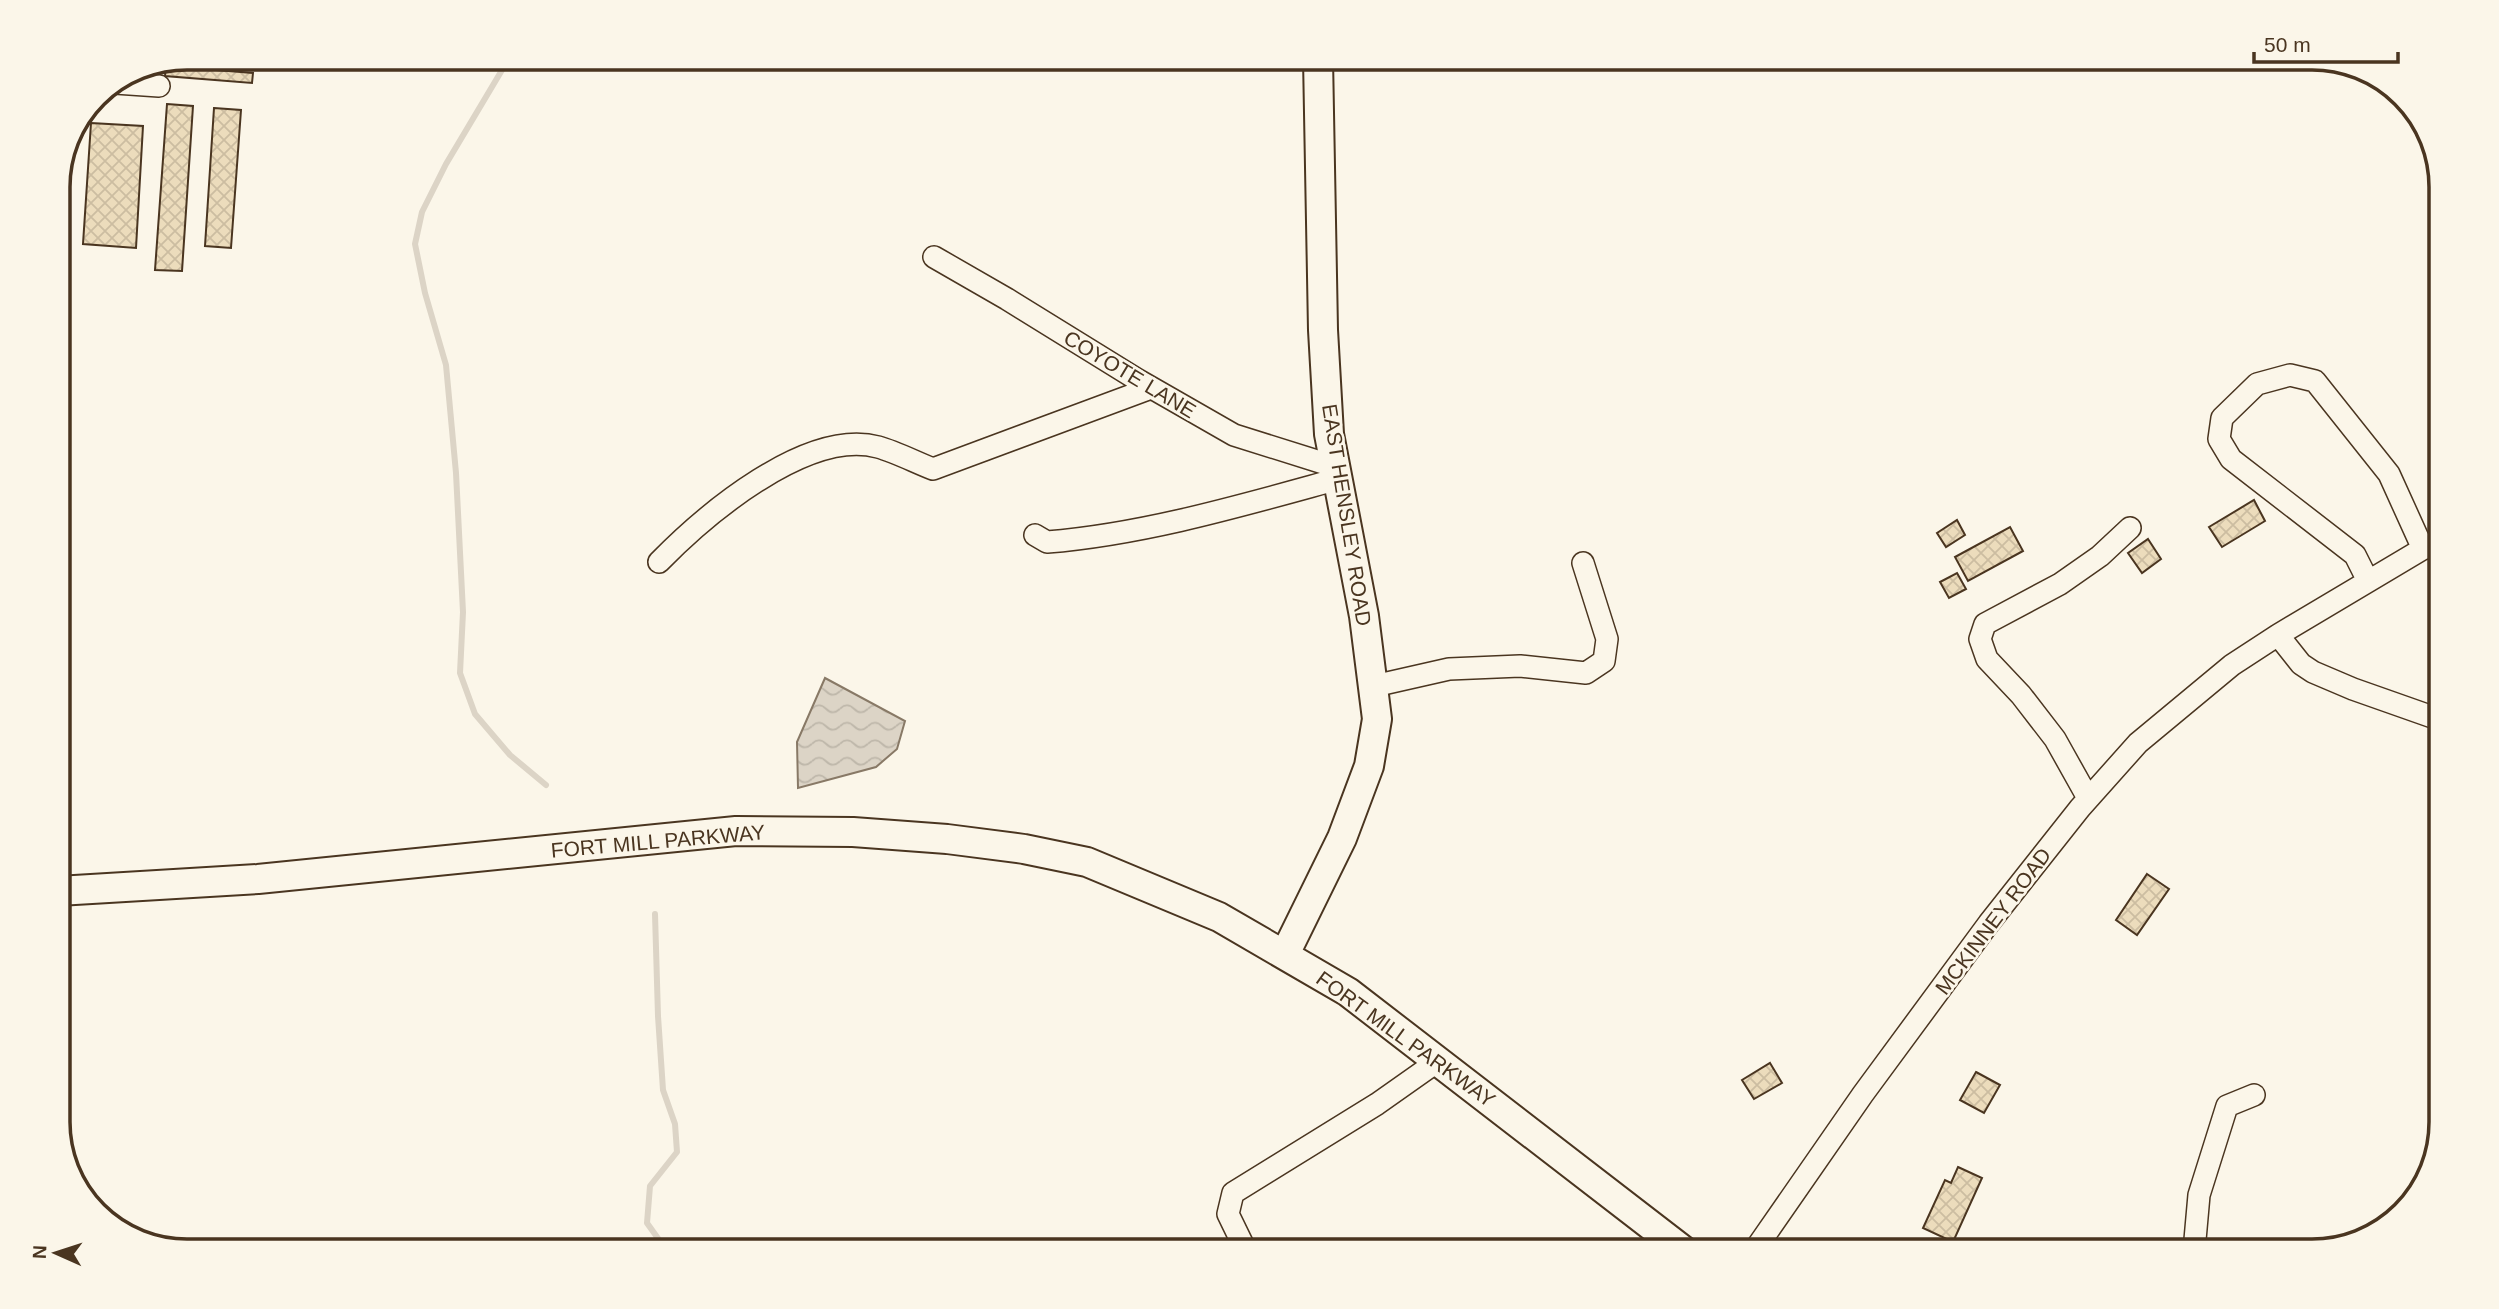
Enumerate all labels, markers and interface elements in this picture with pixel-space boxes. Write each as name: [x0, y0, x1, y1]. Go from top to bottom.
scale bar: [2254, 21, 2398, 65]
text: 50 m: [2264, 33, 2311, 56]
street label: COYOTE LANE: [1060, 326, 1200, 422]
street label: EAST HENSLEY ROAD: [1318, 402, 1376, 628]
street label: FORT MILL PARKWAY: [550, 820, 766, 862]
street label: MCKINNEY ROAD: [1931, 843, 2055, 999]
street label: FORT MILL PARKWAY: [1312, 966, 1500, 1112]
north arrow: [21, 1218, 91, 1288]
text: N: [29, 1245, 50, 1260]

